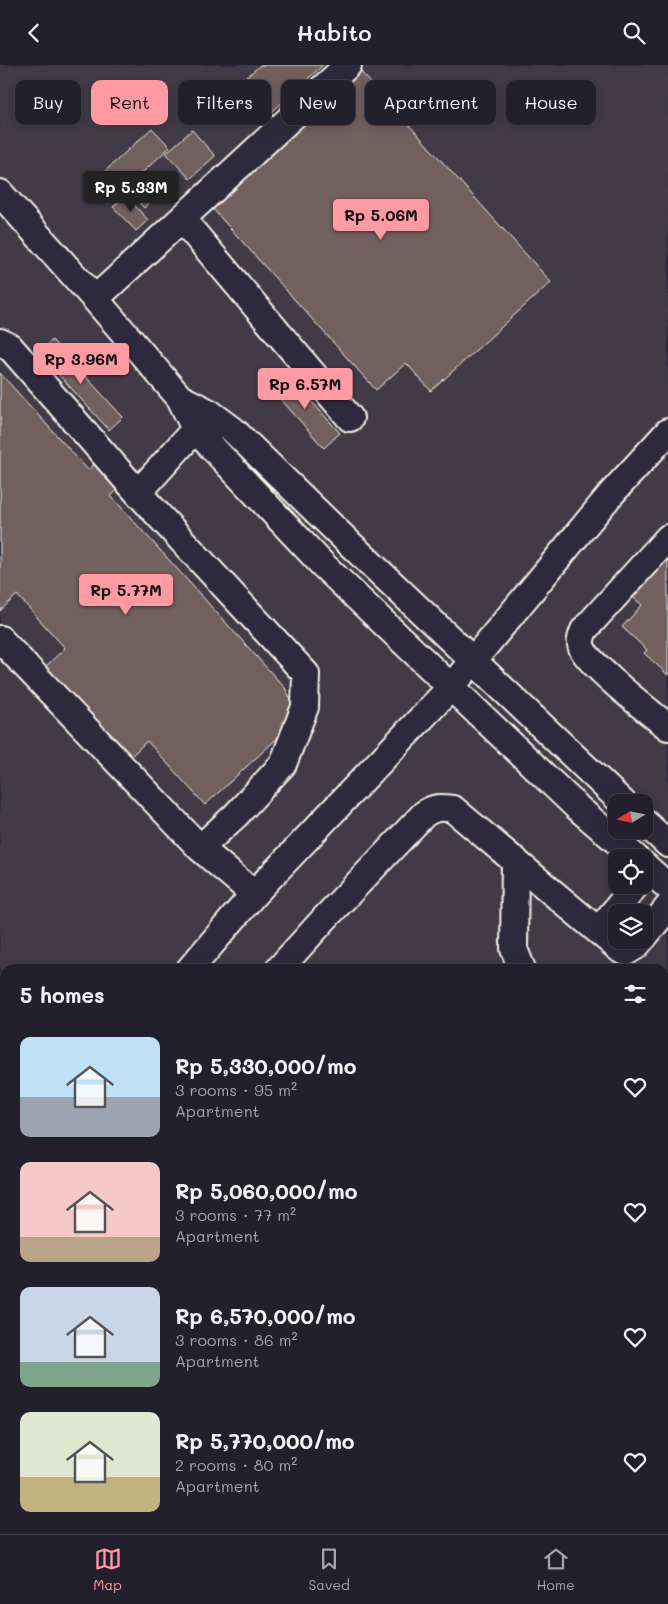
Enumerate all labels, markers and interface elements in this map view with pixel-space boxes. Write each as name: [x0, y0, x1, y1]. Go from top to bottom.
text: Habito: [297, 18, 371, 47]
icon: back: [20, 19, 48, 47]
icon: search: [620, 19, 648, 47]
chip: Buy: [15, 80, 81, 125]
chip: Rent: [91, 80, 168, 125]
chip: Filters: [178, 80, 271, 125]
chip: New: [281, 80, 355, 125]
chip: Apartment: [365, 80, 496, 125]
chip: House: [506, 80, 596, 125]
pin: Rp 5.33M: [79, 171, 183, 213]
text: Rp 5.33M: [94, 176, 168, 197]
pin: Rp 5.06M: [329, 199, 433, 241]
text: Rp 5.06M: [344, 204, 418, 225]
pin: Rp 3.96M: [29, 343, 133, 385]
text: Rp 3.96M: [44, 348, 118, 369]
pin: Rp 6.57M: [253, 367, 357, 410]
text: Rp 6.57M: [269, 373, 341, 394]
pin: Rp 5.77M: [74, 573, 178, 616]
text: Rp 5.77M: [90, 579, 162, 600]
north arrow: [608, 794, 652, 839]
map controls: [608, 794, 653, 949]
button: locate: [608, 849, 653, 894]
button: layers: [608, 904, 653, 949]
icon: filters: [621, 980, 649, 1008]
text: 5 homes: [20, 981, 105, 1008]
text: Rp 5,330,000/mo: [175, 1052, 356, 1079]
icon: home: [60, 1057, 120, 1117]
icon: heart: [621, 1073, 649, 1101]
text: 3 rooms · 95 m²: [175, 1079, 297, 1100]
text: Apartment: [175, 1100, 260, 1121]
text: Rp 5,060,000/mo: [175, 1177, 357, 1204]
icon: home: [60, 1182, 120, 1242]
icon: heart: [621, 1198, 649, 1226]
text: 3 rooms · 77 m²: [175, 1204, 296, 1225]
text: Apartment: [175, 1225, 260, 1246]
text: Rp 6,570,000/mo: [175, 1302, 356, 1329]
icon: home: [60, 1307, 120, 1367]
icon: heart: [621, 1323, 649, 1351]
text: 3 rooms · 86 m²: [175, 1329, 298, 1350]
text: Apartment: [175, 1350, 260, 1371]
text: Rp 5,770,000/mo: [175, 1427, 355, 1454]
icon: home: [60, 1432, 120, 1492]
icon: heart: [621, 1448, 649, 1476]
text: 2 rooms · 80 m²: [175, 1454, 297, 1475]
text: Apartment: [175, 1475, 260, 1496]
tab: Map: [93, 1545, 122, 1594]
tab: Saved: [308, 1545, 350, 1594]
tab: Home: [537, 1545, 575, 1594]

